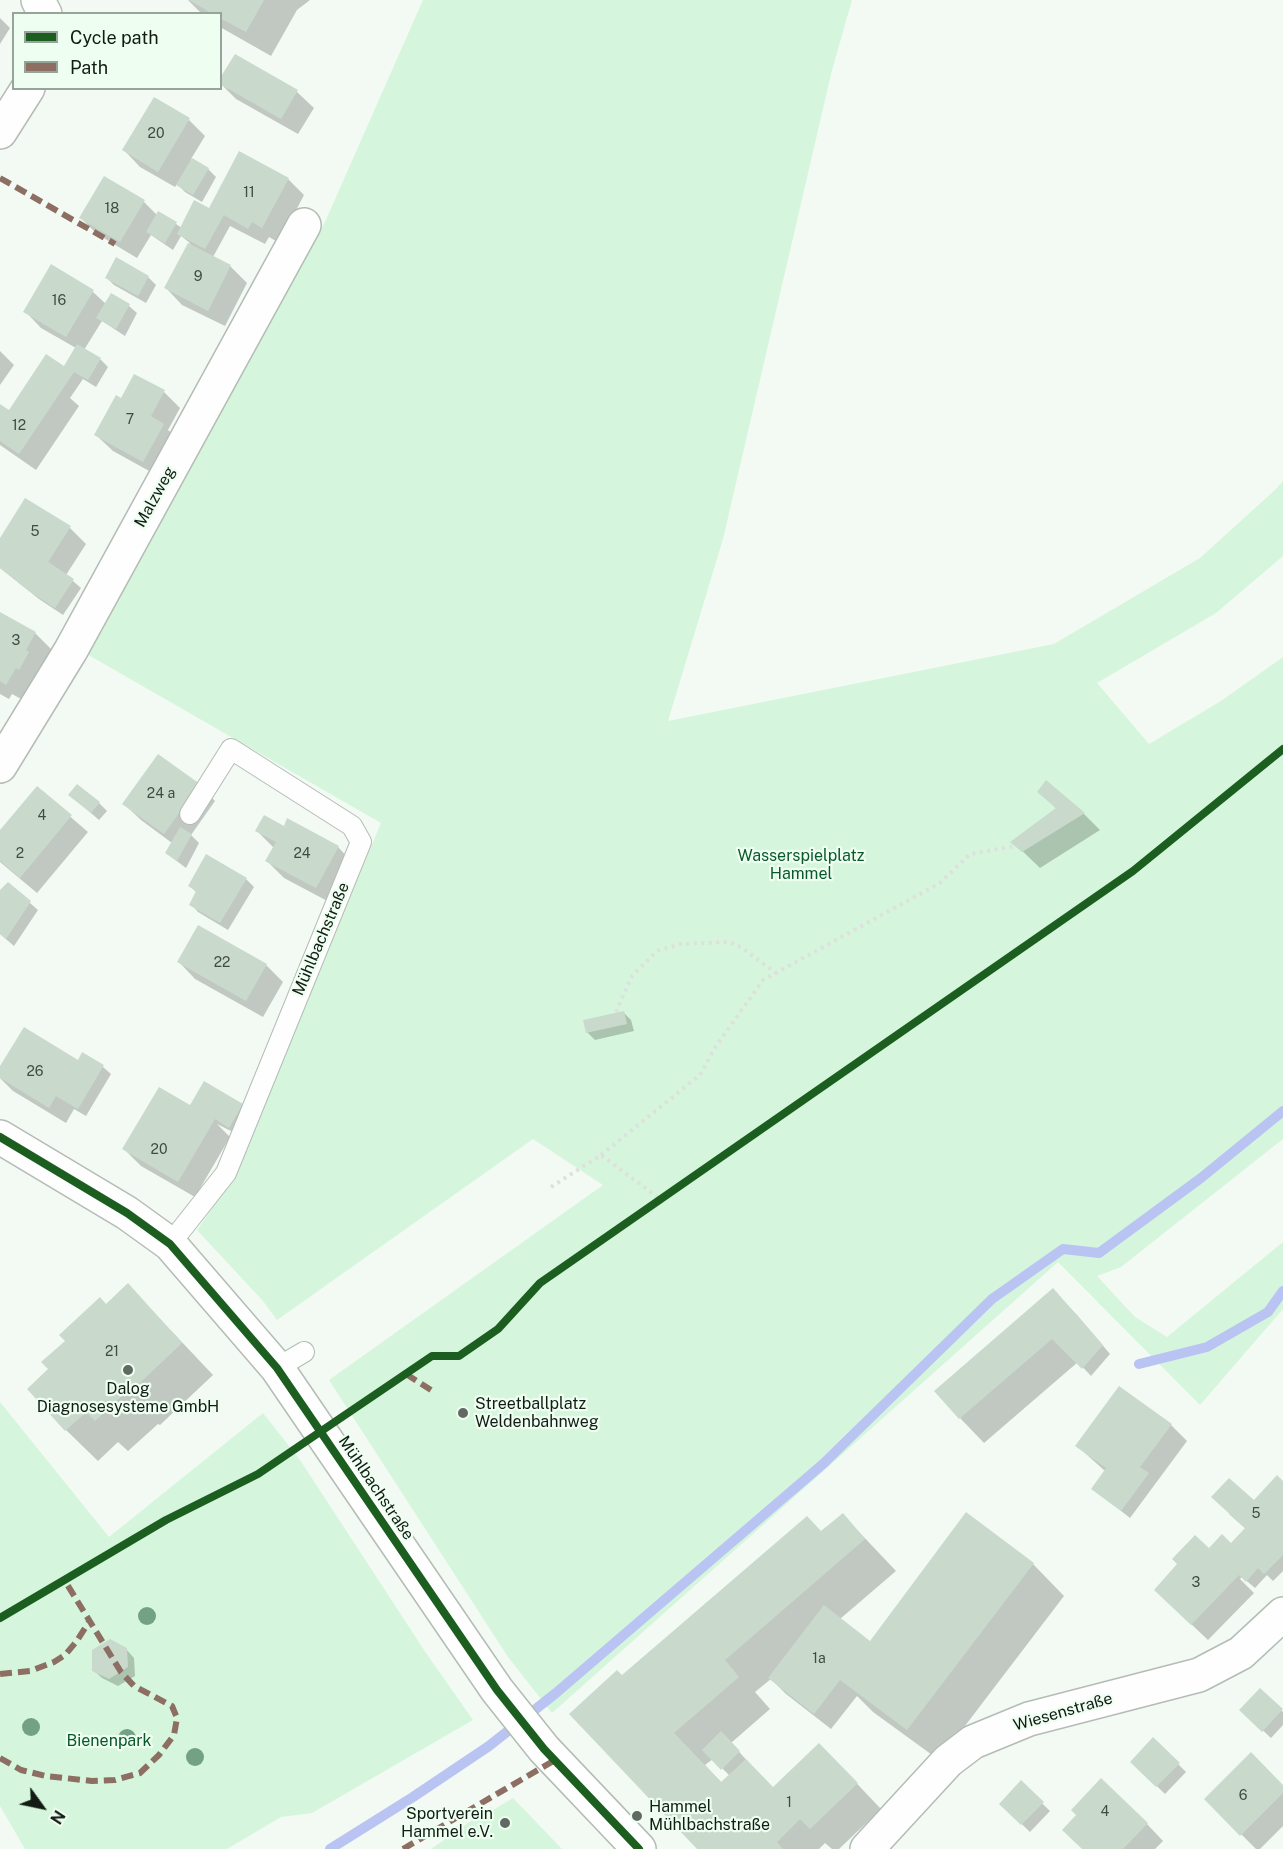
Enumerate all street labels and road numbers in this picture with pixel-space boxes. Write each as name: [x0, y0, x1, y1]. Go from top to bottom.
street label: Malzweg: [130, 463, 180, 531]
street label: Mühlbachstraße: [289, 880, 353, 998]
street label: Mühlbachstraße: [334, 1432, 418, 1544]
street label: Wiesenstraße: [1011, 1689, 1115, 1735]

